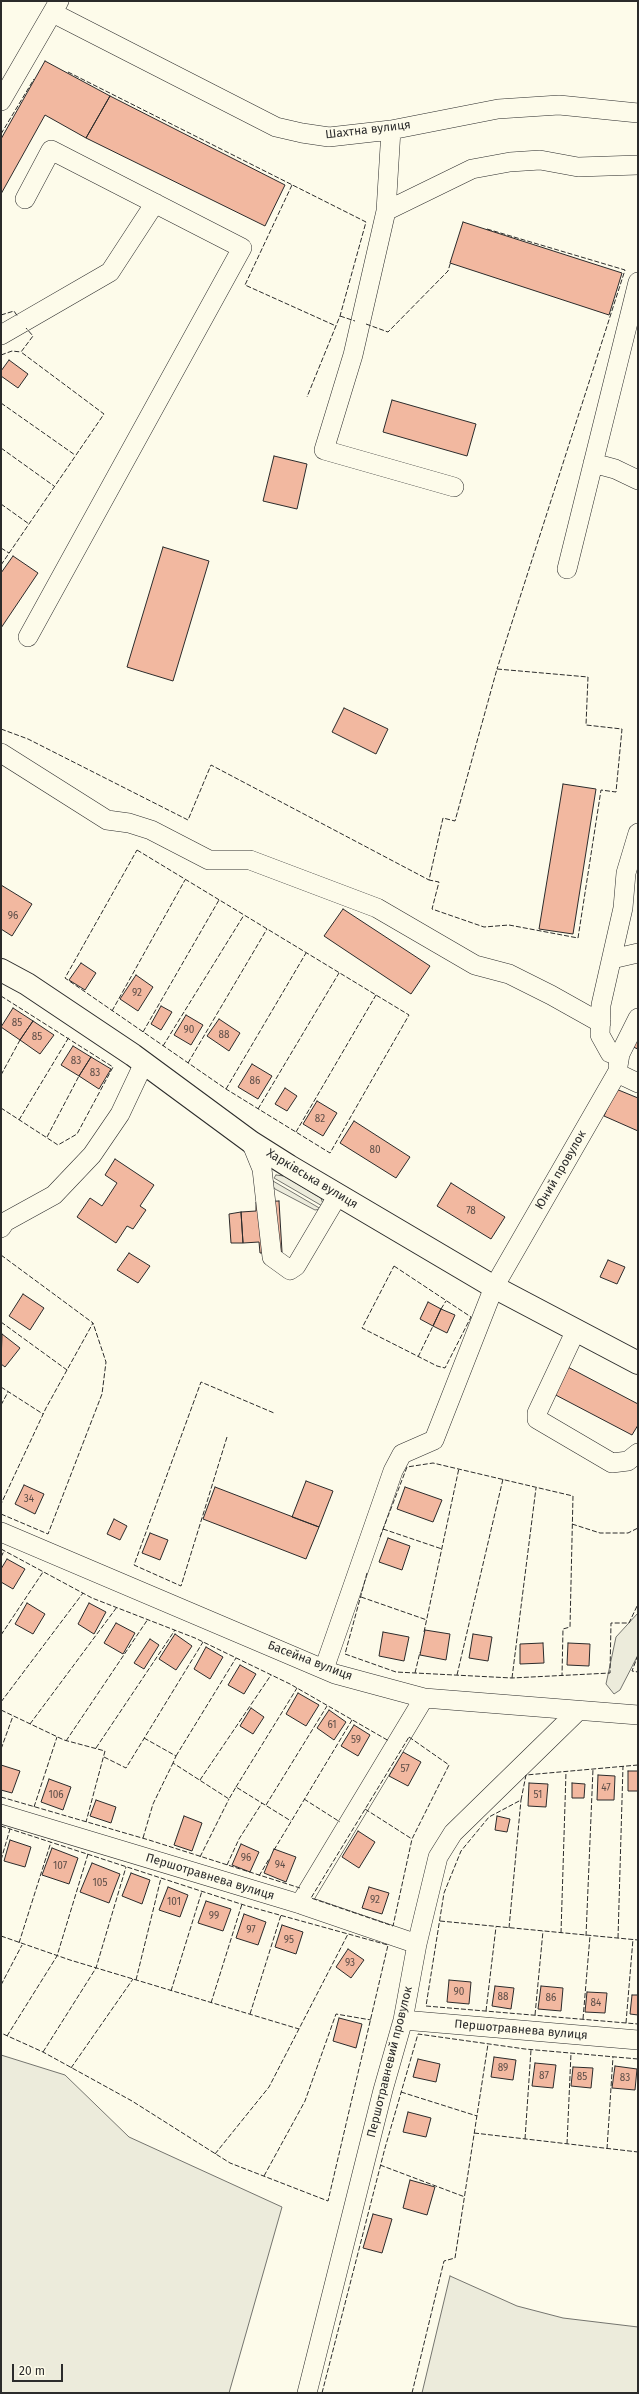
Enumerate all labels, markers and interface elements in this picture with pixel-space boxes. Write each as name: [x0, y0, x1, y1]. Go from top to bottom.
street label: Шахтна вулиця: [325, 118, 411, 142]
house number: 96: [8, 910, 18, 922]
house number: 92: [132, 987, 142, 999]
house number: 85: [12, 1017, 22, 1029]
house number: 90: [184, 1024, 194, 1036]
house number: 88: [218, 1029, 230, 1041]
house number: 85: [32, 1031, 42, 1043]
house number: 83: [71, 1055, 81, 1067]
house number: 83: [90, 1067, 100, 1079]
house number: 86: [250, 1075, 260, 1087]
house number: 82: [315, 1113, 325, 1125]
street label: Юний провулок: [532, 1128, 590, 1212]
house number: 80: [369, 1144, 381, 1156]
street label: Харківська вулиця: [264, 1146, 360, 1212]
house number: 78: [466, 1205, 476, 1217]
house number: 34: [24, 1493, 34, 1505]
street label: Басейна вулиця: [266, 1638, 354, 1684]
house number: 61: [327, 1719, 337, 1731]
house number: 59: [351, 1734, 361, 1746]
house number: 57: [400, 1763, 410, 1775]
house number: 47: [601, 1782, 611, 1794]
house number: 106: [48, 1789, 64, 1801]
house number: 51: [534, 1789, 542, 1801]
street label: Першотравнева вулиця: [144, 1851, 276, 1903]
house number: 96: [241, 1852, 251, 1864]
house number: 94: [275, 1859, 285, 1871]
house number: 107: [53, 1860, 67, 1872]
house number: 105: [93, 1877, 107, 1889]
house number: 92: [370, 1894, 380, 1906]
house number: 101: [167, 1896, 181, 1908]
house number: 99: [209, 1910, 219, 1922]
house number: 97: [246, 1924, 256, 1936]
house number: 95: [284, 1934, 294, 1946]
house number: 93: [345, 1957, 355, 1969]
street label: Першотравневий провулок: [364, 1985, 416, 2139]
house number: 90: [454, 1986, 464, 1998]
house number: 88: [497, 1991, 509, 2003]
house number: 86: [546, 1992, 556, 2004]
house number: 84: [591, 1997, 601, 2009]
street label: Першотравнева вулиця: [454, 2017, 588, 2043]
house number: 89: [498, 2062, 508, 2074]
house number: 87: [539, 2070, 549, 2082]
house number: 85: [577, 2071, 587, 2083]
house number: 83: [620, 2072, 630, 2084]
scale bar: [14, 2356, 65, 2382]
text: 20 m: [19, 2364, 45, 2378]

